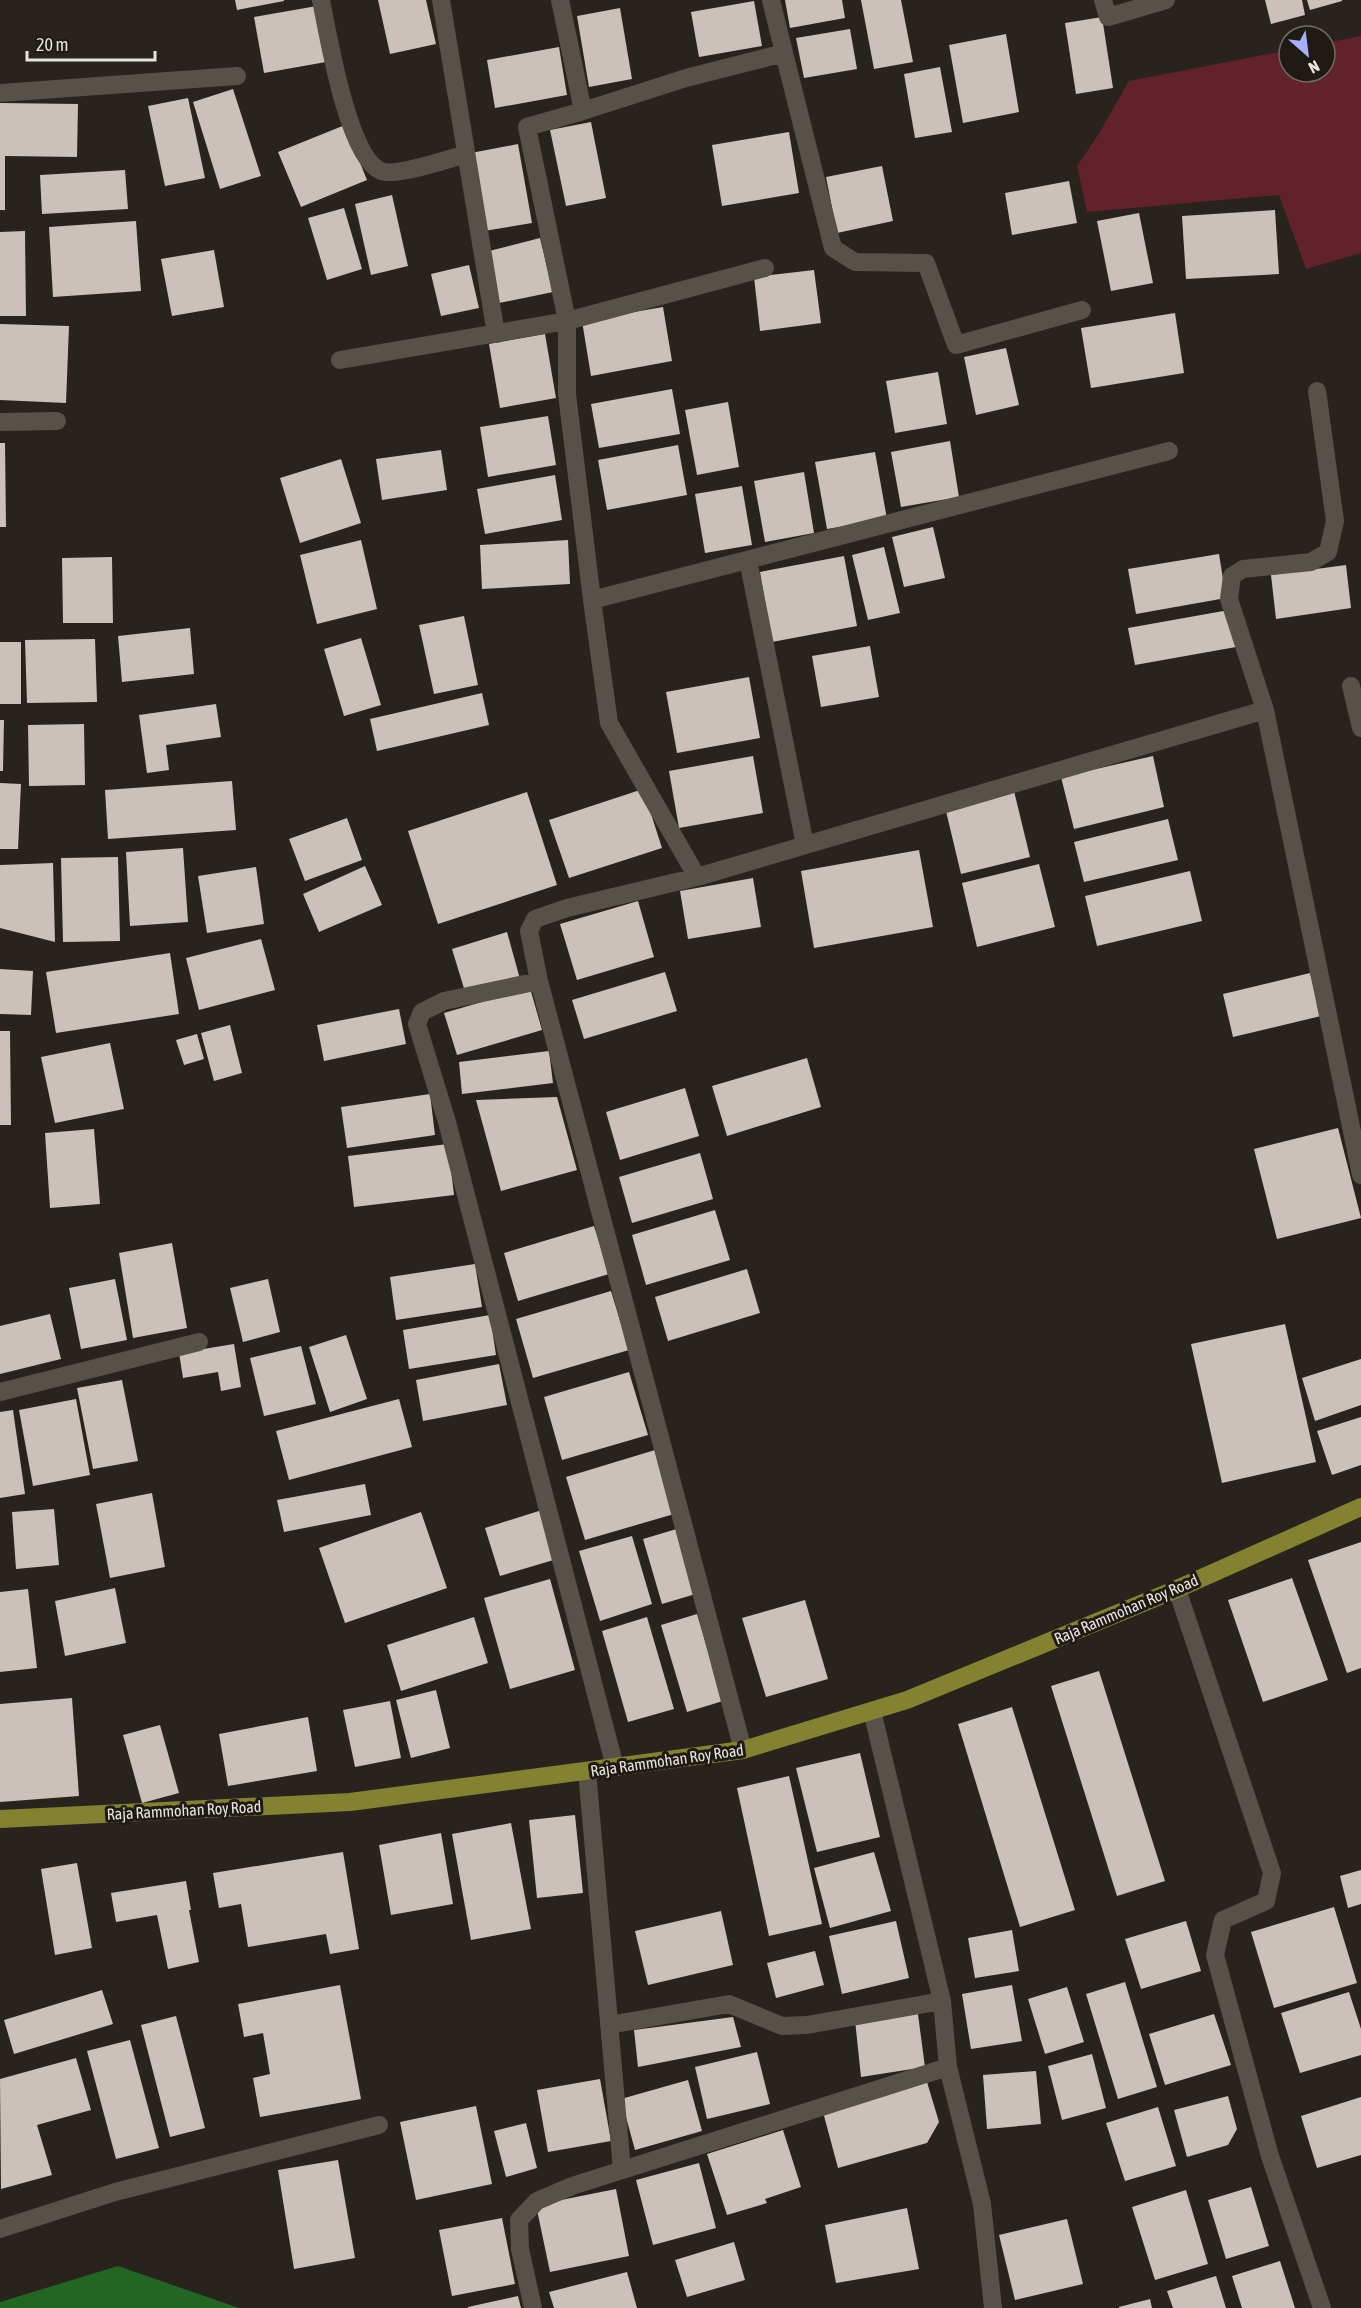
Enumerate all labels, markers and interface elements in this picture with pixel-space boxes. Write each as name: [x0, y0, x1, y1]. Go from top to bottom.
scale bar: [27, 24, 154, 62]
north arrow: [1277, 24, 1337, 84]
text: 20 m: [36, 34, 68, 55]
text: N: [1306, 57, 1322, 77]
street label: Raja Rammohan Roy Road: [1051, 1571, 1201, 1648]
street label: Raja Rammohan Roy Road: [589, 1740, 745, 1781]
street label: Raja Rammohan Roy Road: [106, 1797, 262, 1824]

